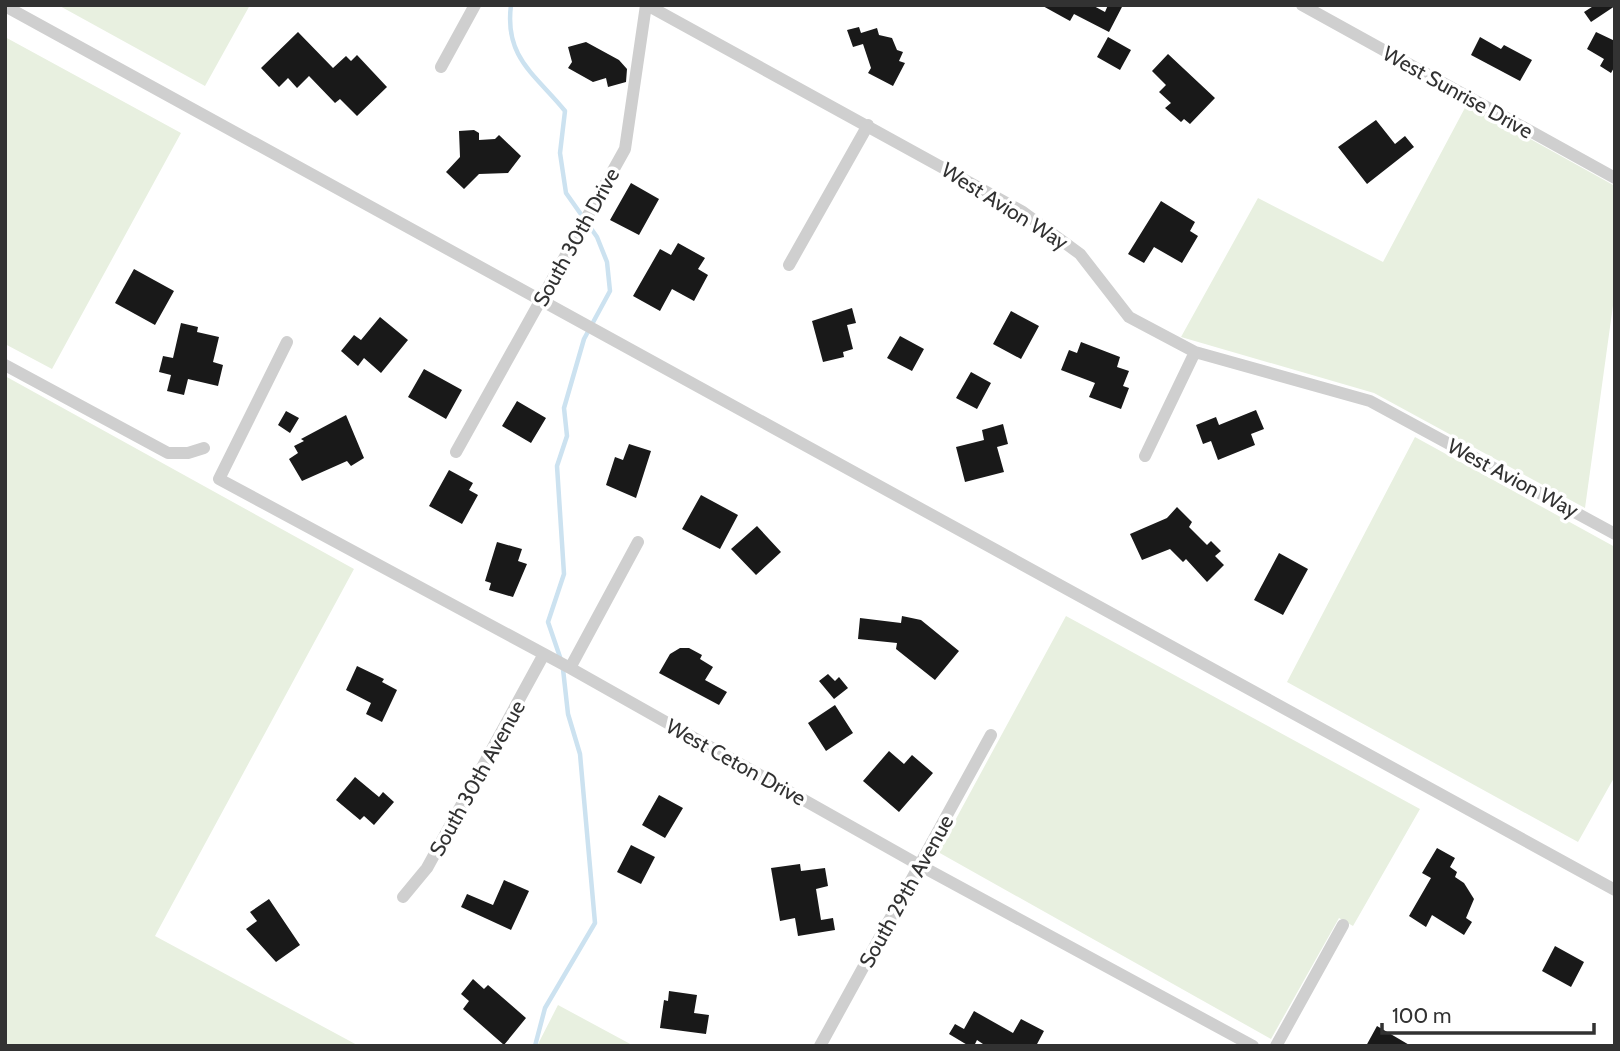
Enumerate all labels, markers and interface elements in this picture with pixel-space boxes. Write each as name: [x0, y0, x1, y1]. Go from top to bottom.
street label: West Sunrise Drive: [1379, 40, 1538, 144]
street label: West Avion Way: [937, 157, 1073, 255]
street label: South 30th Drive: [528, 163, 624, 311]
street label: West Avion Way: [1443, 433, 1583, 523]
street label: South 30th Avenue: [424, 696, 530, 860]
street label: West Ceton Drive: [662, 713, 810, 811]
street label: South 29th Avenue: [854, 810, 958, 972]
scale bar: [1382, 992, 1594, 1036]
text: 100 m: [1392, 1003, 1451, 1028]

